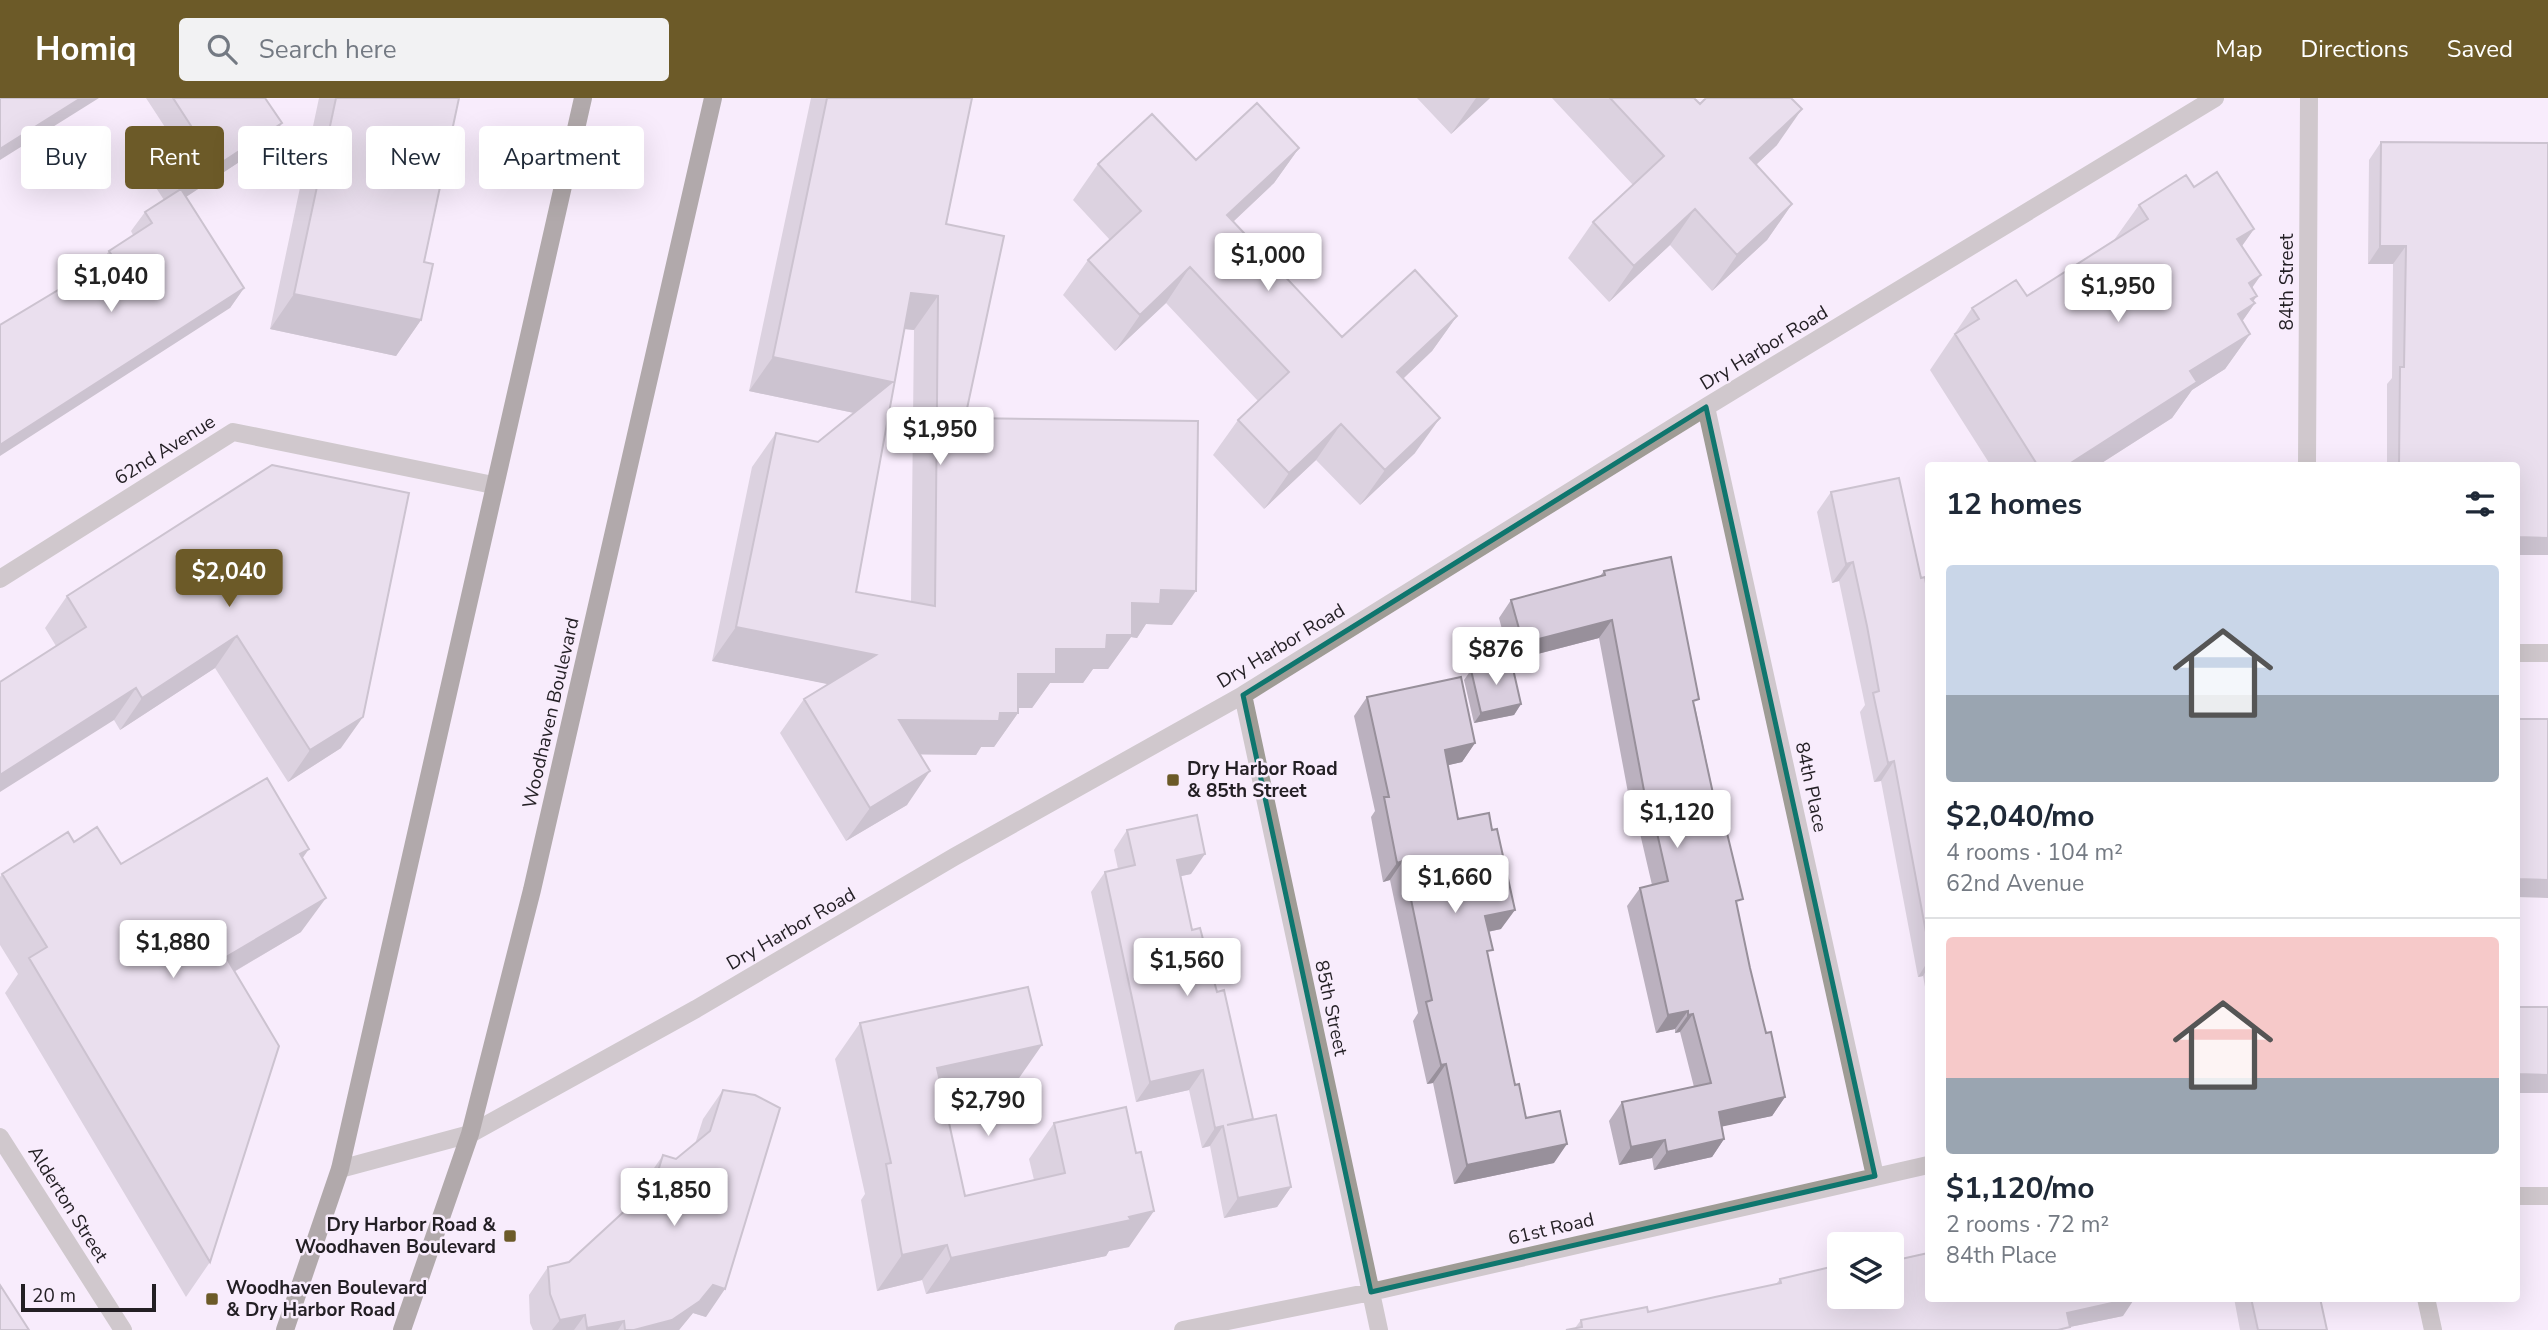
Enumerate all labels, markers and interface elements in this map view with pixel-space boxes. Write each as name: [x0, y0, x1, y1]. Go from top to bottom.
search box: [179, 18, 669, 81]
text: Homiq: [35, 27, 137, 72]
icon: search: [203, 30, 241, 68]
text: Search here: [259, 32, 397, 67]
text: Map: [2215, 33, 2262, 65]
text: Directions: [2300, 33, 2409, 65]
text: Saved: [2447, 33, 2513, 65]
chip: Buy: [21, 126, 111, 189]
chip: Rent: [125, 126, 224, 189]
chip: Filters: [238, 126, 352, 189]
chip: New: [366, 126, 465, 189]
chip: Apartment: [479, 126, 644, 189]
street label: 84th Street: [2274, 233, 2300, 330]
pin: $1,000: [1211, 234, 1325, 293]
text: $1,000: [1231, 240, 1305, 271]
pin: $1,040: [54, 254, 168, 314]
text: $1,040: [74, 261, 148, 292]
pin: $1,950: [2061, 264, 2175, 324]
text: $1,950: [2081, 271, 2155, 302]
street label: Dry Harbor Road: [1695, 300, 1833, 396]
pin: $1,950: [883, 408, 997, 467]
street label: 62nd Avenue: [110, 409, 220, 491]
text: $1,950: [903, 414, 977, 445]
text: 12 homes: [1946, 484, 2082, 525]
icon: filters: [2461, 485, 2499, 523]
pin: $2,040: [172, 550, 286, 609]
text: $2,040: [192, 556, 266, 587]
street label: Dry Harbor Road: [1212, 598, 1350, 694]
icon: home: [2160, 610, 2286, 736]
street label: Woodhaven Boulevard: [516, 615, 586, 811]
pin: $876: [1455, 628, 1537, 687]
text: $876: [1468, 634, 1524, 665]
street label: 84th Place: [1789, 740, 1833, 834]
place label: Dry Harbor Road & 85th Street: [1187, 756, 1338, 804]
marker: Dry Harbor Road & 85th Street: [1165, 772, 1181, 788]
pin: $1,120: [1620, 790, 1734, 850]
text: $2,040/mo: [1946, 796, 2095, 837]
text: $1,120: [1640, 797, 1714, 828]
text: 4 rooms · 104 m²: [1946, 837, 2123, 868]
pin: $1,660: [1398, 856, 1512, 915]
text: $1,660: [1418, 862, 1492, 893]
text: 62nd Avenue: [1946, 868, 2084, 899]
street label: Dry Harbor Road: [722, 881, 860, 977]
pin: $1,880: [116, 920, 230, 980]
text: $1,880: [136, 927, 210, 958]
pin: $1,560: [1130, 939, 1244, 998]
text: $1,560: [1150, 945, 1224, 976]
street label: 85th Street: [1308, 958, 1354, 1058]
icon: home: [2160, 982, 2286, 1108]
pin: $2,790: [931, 1079, 1045, 1138]
text: $2,790: [951, 1085, 1025, 1116]
street label: Alderton Street: [22, 1141, 114, 1267]
pin: $1,850: [617, 1168, 731, 1228]
text: $1,120/mo: [1946, 1168, 2095, 1209]
text: $1,850: [637, 1175, 711, 1206]
street label: 61st Road: [1505, 1206, 1597, 1252]
text: 2 rooms · 72 m²: [1946, 1209, 2109, 1240]
place label: Dry Harbor Road & Woodhaven Boulevard: [295, 1212, 497, 1260]
marker: Dry Harbor Road & Woodhaven Boulevard: [502, 1228, 518, 1244]
map controls: [1827, 1232, 1904, 1309]
button: layers: [1827, 1232, 1904, 1309]
text: 84th Place: [1946, 1240, 2057, 1271]
place label: Woodhaven Boulevard & Dry Harbor Road: [226, 1275, 427, 1323]
scale bar: [21, 1281, 156, 1313]
text: 20 m: [32, 1283, 76, 1309]
marker: Woodhaven Boulevard & Dry Harbor Road: [204, 1291, 220, 1307]

